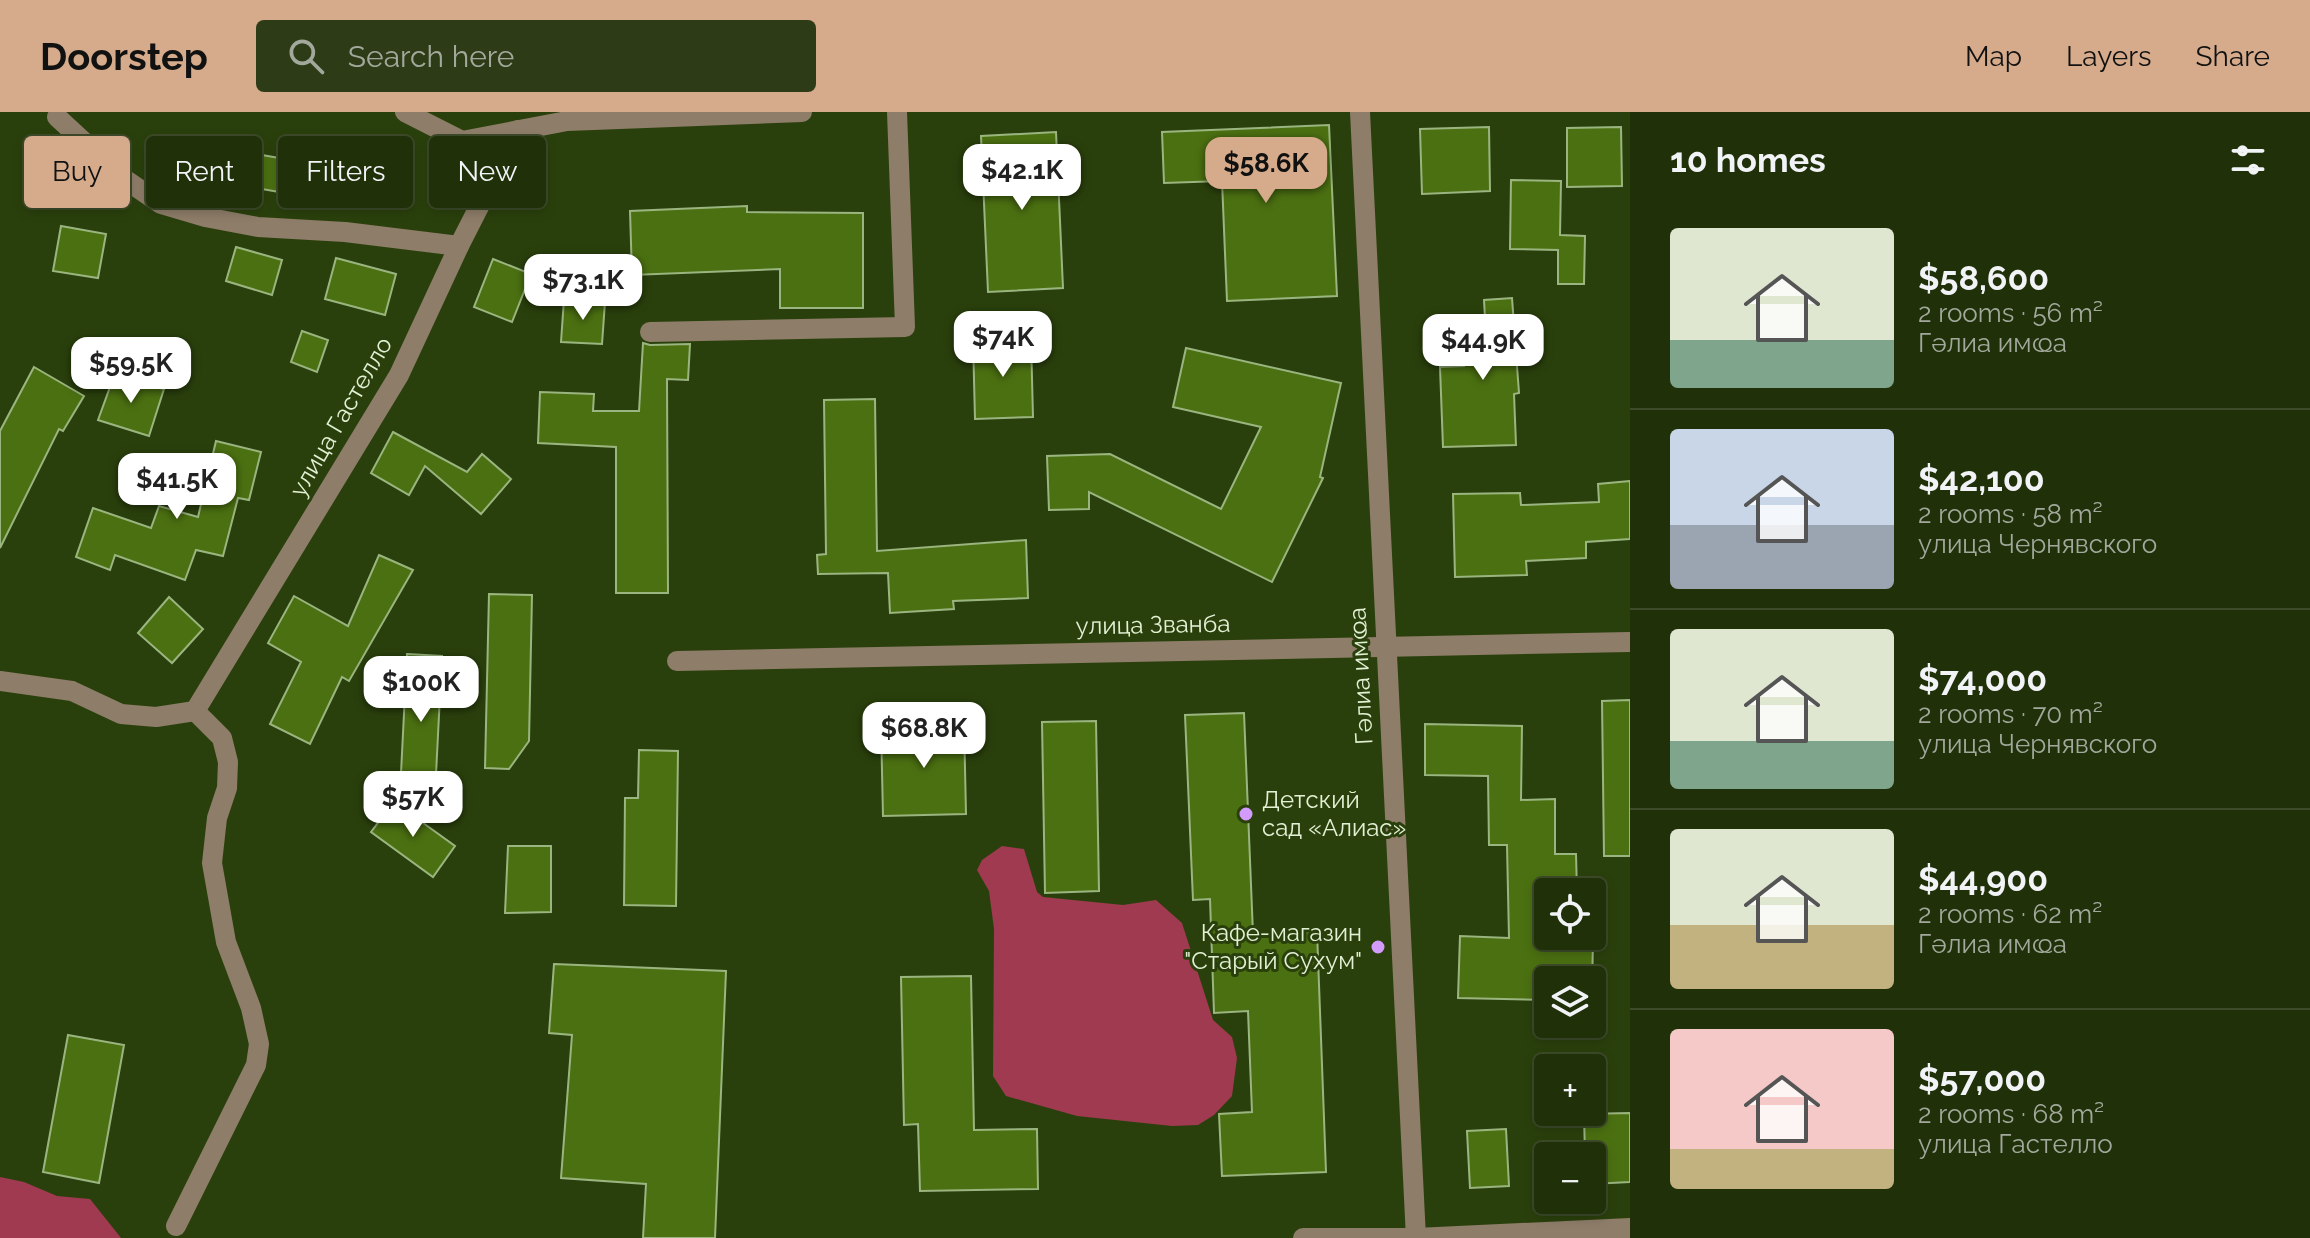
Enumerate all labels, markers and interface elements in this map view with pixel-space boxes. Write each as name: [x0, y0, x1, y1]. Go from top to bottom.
search box: [256, 20, 816, 92]
text: Doorstep: [40, 34, 208, 79]
icon: search: [284, 34, 328, 78]
text: Search here: [348, 39, 514, 74]
text: Map: [1965, 40, 2022, 73]
text: Layers: [2066, 40, 2152, 73]
text: Share: [2196, 40, 2270, 73]
chip: Buy: [24, 136, 130, 208]
chip: Rent: [146, 136, 262, 208]
chip: Filters: [278, 136, 413, 208]
chip: New: [429, 136, 546, 208]
pin: $58.6K: [1201, 137, 1331, 205]
icon: filters: [2226, 138, 2270, 182]
text: 10 homes: [1670, 140, 1826, 180]
pin: $42.1K: [957, 144, 1087, 212]
text: $58.6K: [1223, 148, 1309, 178]
text: $42.1K: [981, 155, 1063, 185]
pin: $73.1K: [518, 254, 648, 322]
text: $58,600: [1918, 258, 2049, 298]
icon: home: [1734, 260, 1830, 356]
text: $73.1K: [542, 265, 624, 295]
text: 2 rooms · 56 m²: [1918, 298, 2103, 328]
pin: $74K: [956, 311, 1050, 379]
pin: $44.9K: [1418, 314, 1548, 382]
text: $74K: [972, 322, 1034, 352]
text: $44.9K: [1441, 325, 1525, 355]
text: Гәлиа имҩа: [1918, 328, 2067, 358]
street label: улица Гастелло: [283, 332, 398, 502]
pin: $59.5K: [66, 337, 196, 405]
text: $59.5K: [89, 348, 173, 378]
pin: $41.5K: [112, 453, 242, 521]
text: $42,100: [1918, 459, 2045, 499]
icon: home: [1734, 461, 1830, 557]
text: $41.5K: [136, 464, 218, 494]
text: 2 rooms · 58 m²: [1918, 499, 2103, 529]
text: улица Чернявского: [1918, 529, 2157, 559]
street label: Гәлиа имҩа: [1342, 607, 1379, 745]
street label: улица Званба: [1075, 609, 1231, 640]
pin: $100K: [365, 656, 477, 724]
text: $74,000: [1918, 659, 2047, 699]
icon: home: [1734, 661, 1830, 757]
text: $100K: [382, 667, 460, 697]
text: 2 rooms · 70 m²: [1918, 699, 2103, 729]
pin: $68.8K: [859, 702, 989, 770]
text: $68.8K: [881, 713, 967, 743]
text: улица Чернявского: [1918, 729, 2157, 759]
pin: $57K: [366, 771, 460, 839]
text: $57K: [382, 782, 444, 812]
place label: Детский сад «Алиас»: [1262, 785, 1406, 842]
marker: Детский сад «Алиас»: [1237, 805, 1255, 823]
text: $44,900: [1918, 859, 2048, 899]
icon: home: [1734, 861, 1830, 957]
map controls: [1534, 878, 1606, 1214]
button: locate: [1534, 878, 1606, 950]
text: 2 rooms · 62 m²: [1918, 899, 2102, 929]
place label: Кафе-магазин "Старый Сухум": [1184, 918, 1362, 975]
text: Гәлиа имҩа: [1918, 929, 2067, 959]
marker: Кафе-магазин "Старый Сухум": [1369, 938, 1387, 956]
button: layers: [1534, 966, 1606, 1038]
button: +: [1534, 1054, 1606, 1126]
text: $57,000: [1918, 1059, 2046, 1099]
icon: home: [1734, 1061, 1830, 1157]
text: 2 rooms · 68 m²: [1918, 1099, 2104, 1129]
text: улица Гастелло: [1918, 1129, 2113, 1159]
button: −: [1534, 1142, 1606, 1214]

